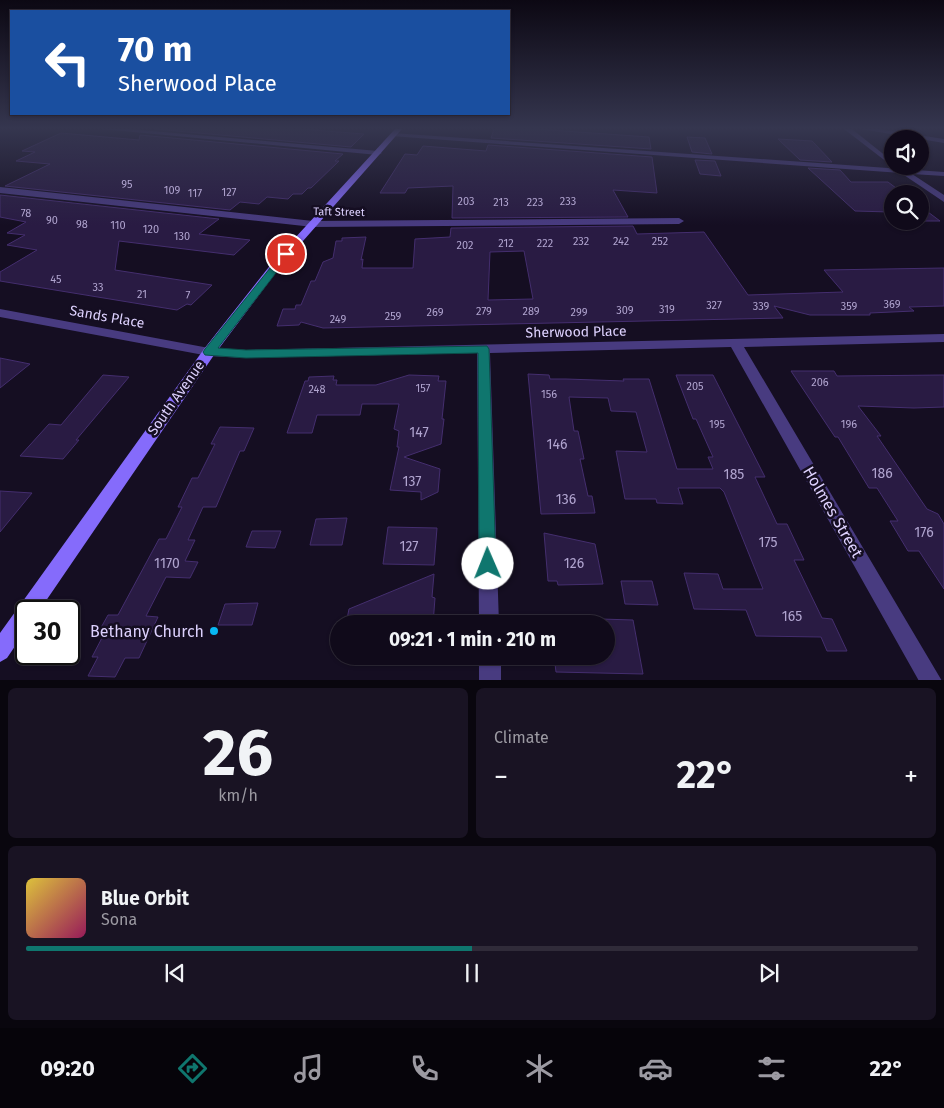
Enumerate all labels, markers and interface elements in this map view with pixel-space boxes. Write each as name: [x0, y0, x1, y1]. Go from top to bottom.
text: 70 m: [118, 28, 192, 70]
icon: left: [35, 30, 100, 95]
text: Sherwood Place: [118, 70, 277, 97]
map controls: [884, 130, 929, 230]
button: sound: [884, 130, 929, 175]
house number: 95: [121, 178, 133, 191]
house number: 109: [164, 184, 181, 197]
button: search: [884, 185, 929, 230]
house number: 127: [222, 186, 237, 199]
house number: 117: [188, 187, 202, 200]
house number: 203: [458, 195, 474, 208]
house number: 233: [560, 195, 576, 208]
house number: 213: [493, 196, 509, 209]
house number: 223: [527, 196, 543, 209]
street label: Taft Street: [313, 205, 365, 219]
house number: 78: [21, 207, 31, 220]
house number: 90: [46, 214, 58, 227]
house number: 98: [76, 218, 88, 231]
house number: 110: [110, 219, 126, 232]
house number: 120: [143, 223, 159, 236]
house number: 130: [174, 230, 190, 243]
pin: [265, 233, 307, 275]
house number: 232: [573, 235, 589, 248]
house number: 242: [613, 235, 629, 248]
house number: 252: [652, 235, 668, 248]
house number: 212: [498, 237, 514, 250]
house number: 222: [537, 237, 553, 250]
house number: 202: [457, 239, 473, 252]
icon: arrive: [272, 240, 300, 268]
house number: 45: [50, 273, 62, 286]
house number: 33: [93, 281, 103, 294]
house number: 21: [137, 288, 147, 301]
house number: 7: [186, 289, 191, 302]
house number: 369: [884, 298, 901, 311]
house number: 327: [706, 299, 722, 312]
house number: 339: [753, 300, 770, 313]
house number: 359: [841, 300, 858, 313]
street label: Sands Place: [68, 302, 146, 332]
house number: 319: [659, 303, 675, 316]
house number: 309: [616, 304, 634, 317]
house number: 279: [476, 305, 492, 318]
house number: 289: [522, 305, 540, 318]
house number: 269: [427, 306, 444, 319]
house number: 299: [571, 306, 588, 319]
house number: 259: [385, 310, 402, 323]
house number: 249: [330, 313, 346, 326]
street label: Sherwood Place: [525, 323, 627, 341]
street label: South Avenue: [144, 357, 208, 439]
house number: 206: [811, 376, 829, 389]
house number: 205: [686, 380, 704, 393]
house number: 157: [416, 382, 431, 395]
house number: 248: [308, 383, 326, 396]
house number: 156: [541, 388, 557, 401]
house number: 195: [709, 418, 726, 431]
house number: 196: [841, 418, 857, 431]
house number: 147: [409, 424, 429, 441]
house number: 146: [547, 436, 567, 453]
street label: Holmes Street: [799, 463, 867, 561]
house number: 186: [871, 465, 893, 482]
house number: 185: [724, 466, 744, 483]
house number: 137: [402, 473, 422, 490]
house number: 136: [556, 491, 576, 508]
house number: 176: [914, 524, 934, 541]
house number: 175: [758, 534, 778, 551]
position arrow: [461, 537, 513, 589]
house number: 127: [399, 538, 419, 555]
house number: 1170: [154, 555, 180, 572]
house number: 126: [564, 555, 584, 572]
speed limit sign: 30: [15, 600, 80, 665]
house number: 165: [782, 608, 802, 625]
place label: Bethany Church: [90, 622, 204, 641]
marker: Bethany Church: [208, 625, 220, 637]
text: 09:21 · 1 min · 210 m: [389, 628, 556, 651]
text: 26: [203, 714, 273, 792]
text: Climate: [494, 728, 549, 747]
text: 22°: [676, 752, 736, 798]
text: −: [494, 760, 508, 793]
text: +: [904, 760, 918, 793]
text: km/h: [218, 786, 258, 805]
text: Blue Orbit: [101, 887, 189, 910]
text: Sona: [101, 910, 137, 929]
icon: previous: [161, 959, 189, 987]
icon: pause: [458, 959, 486, 987]
icon: next: [755, 959, 783, 987]
icon: directions: [175, 1051, 210, 1086]
icon: music: [291, 1051, 326, 1086]
icon: phone: [407, 1051, 442, 1086]
icon: climate: [522, 1051, 557, 1086]
icon: car: [638, 1051, 673, 1086]
icon: filters: [754, 1051, 789, 1086]
text: 09:20: [40, 1055, 95, 1082]
text: 22°: [869, 1055, 904, 1082]

